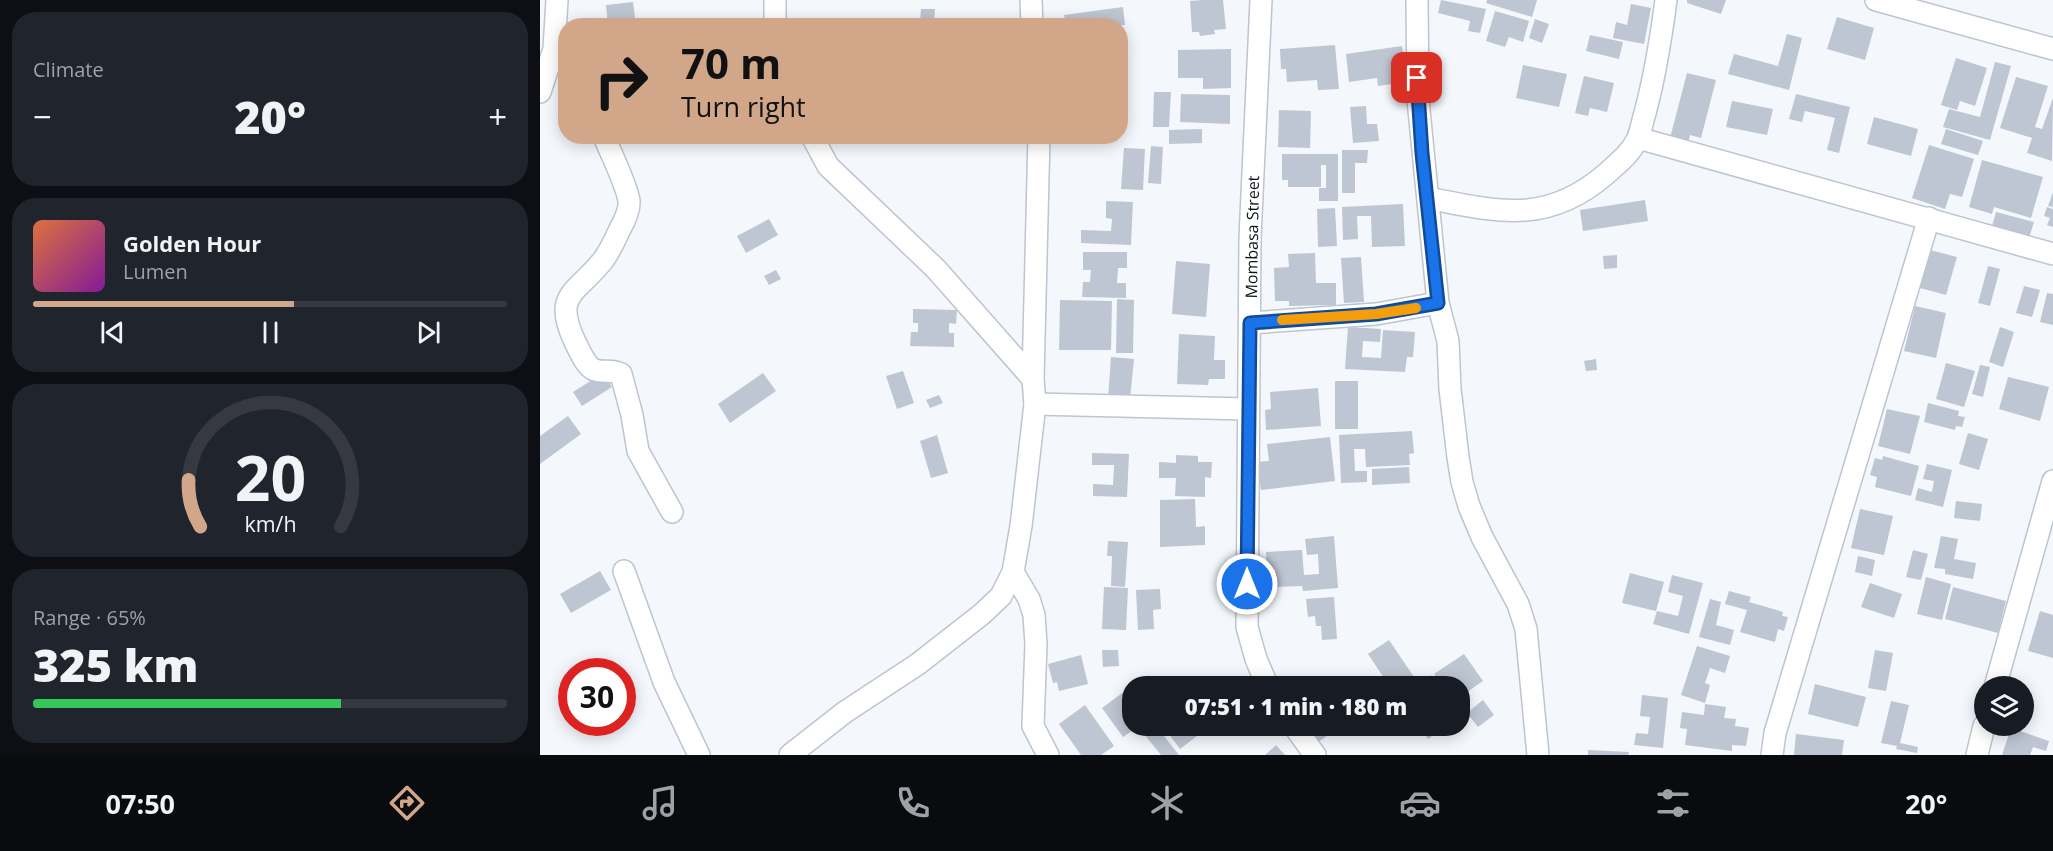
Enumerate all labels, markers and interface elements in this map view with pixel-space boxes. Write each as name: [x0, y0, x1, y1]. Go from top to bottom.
text: 70 m: [681, 34, 781, 91]
icon: right: [582, 42, 660, 120]
pin: [1391, 52, 1442, 103]
text: Climate: [33, 56, 104, 83]
icon: arrive: [1400, 61, 1433, 94]
text: 20°: [234, 86, 306, 147]
text: Turn right: [681, 88, 806, 125]
text: −: [33, 94, 52, 139]
text: +: [488, 94, 507, 139]
street label: Mombasa Street: [1240, 175, 1264, 299]
text: Golden Hour: [123, 228, 261, 258]
text: Lumen: [123, 258, 188, 285]
icon: previous: [96, 316, 129, 349]
icon: pause: [254, 316, 287, 349]
icon: next: [412, 316, 445, 349]
text: 20: [234, 435, 306, 520]
text: km/h: [244, 510, 296, 539]
position arrow: [1215, 552, 1279, 616]
text: Range · 65%: [33, 604, 146, 631]
text: 325 km: [33, 634, 198, 695]
speed limit sign: 30: [558, 658, 636, 736]
map controls: [1974, 676, 2034, 736]
button: layers: [1974, 676, 2034, 736]
text: 07:51 · 1 min · 180 m: [1185, 691, 1407, 721]
icon: directions: [386, 782, 428, 824]
icon: music: [639, 782, 681, 824]
icon: phone: [892, 782, 934, 824]
icon: climate: [1146, 782, 1188, 824]
icon: car: [1399, 782, 1441, 824]
icon: filters: [1652, 782, 1694, 824]
text: 07:50: [106, 785, 175, 822]
text: 20°: [1905, 785, 1947, 822]

